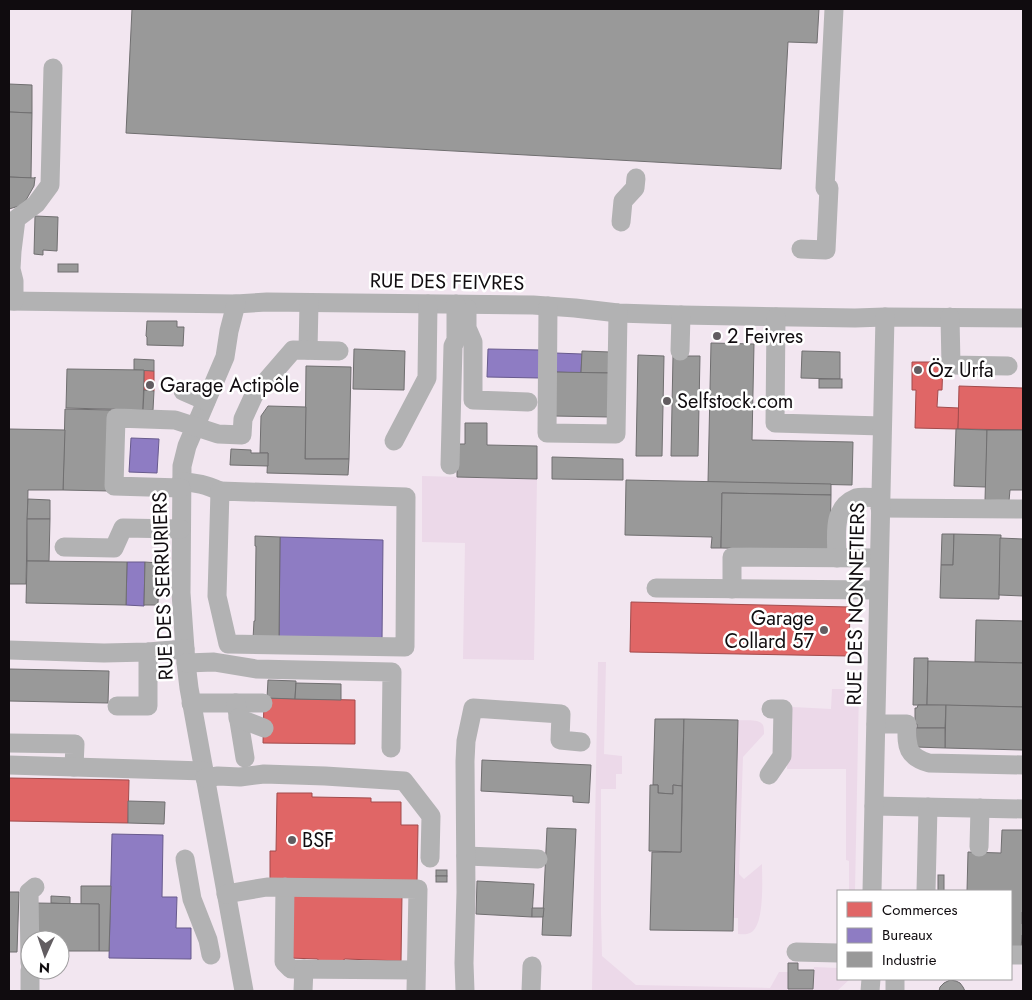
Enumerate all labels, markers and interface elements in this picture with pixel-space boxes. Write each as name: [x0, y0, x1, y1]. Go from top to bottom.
street label: RUE DES FEIVRES: [369, 266, 525, 298]
place label: 2 Feivres: [727, 322, 803, 351]
marker: 2 Feivres: [711, 330, 723, 342]
place label: Öz Urfa: [928, 356, 994, 385]
marker: Öz Urfa: [912, 364, 924, 376]
place label: Garage Actipôle: [160, 371, 299, 400]
marker: Garage Actipôle: [144, 379, 156, 391]
place label: Selfstock.com: [677, 387, 793, 416]
marker: Selfstock.com: [661, 395, 673, 407]
street label: RUE DES SERRURIERS: [145, 491, 181, 681]
street label: RUE DES NONNETIERS: [840, 502, 872, 706]
place label: Garage Collard 57: [725, 604, 814, 656]
marker: Garage Collard 57: [818, 624, 830, 636]
place label: BSF: [302, 826, 334, 855]
marker: BSF: [286, 834, 298, 846]
legend: [837, 890, 1012, 980]
text: Commerces: [882, 899, 957, 921]
text: Bureaux: [882, 924, 933, 946]
north arrow: [20, 930, 70, 980]
text: Industrie: [882, 949, 937, 971]
text: N: [38, 958, 50, 978]

